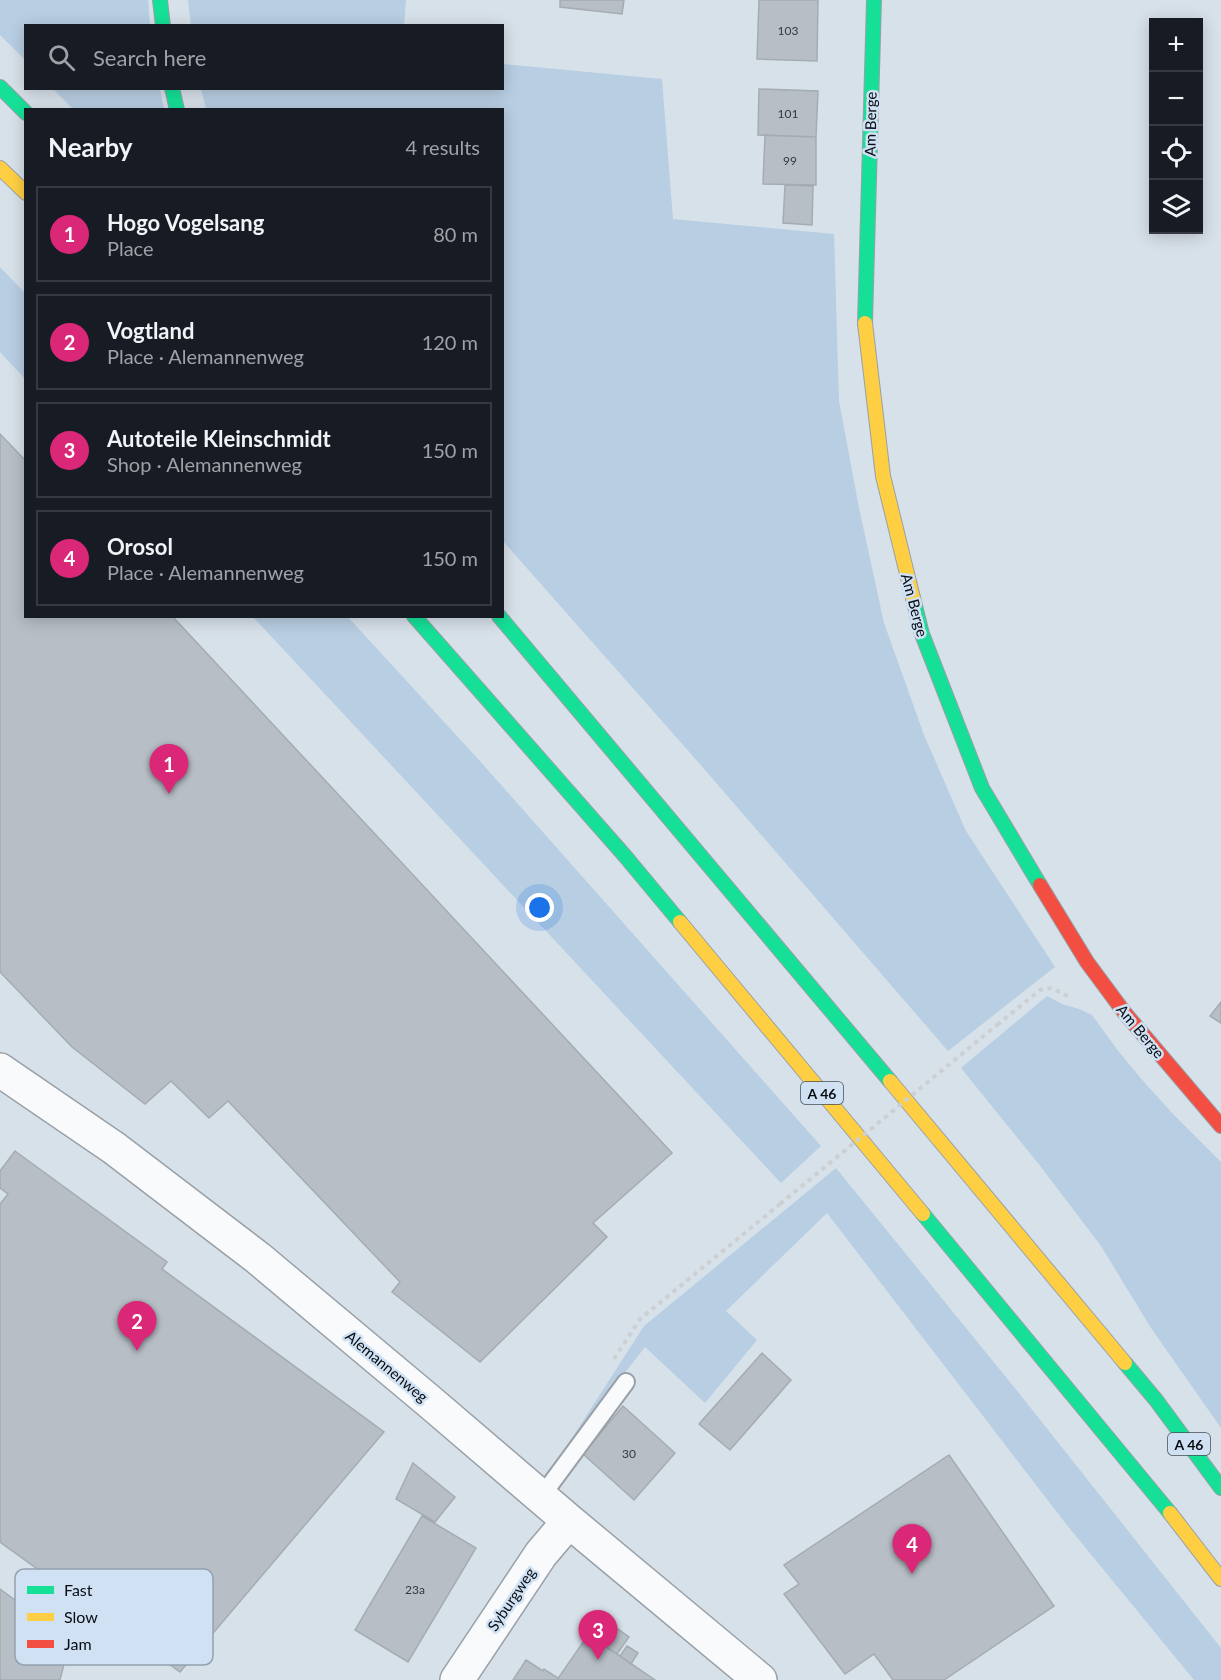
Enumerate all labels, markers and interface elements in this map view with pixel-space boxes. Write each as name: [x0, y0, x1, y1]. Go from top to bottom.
map controls: [1149, 18, 1203, 234]
button: +: [1149, 18, 1203, 72]
house number: 103: [778, 23, 798, 38]
search box: [24, 24, 504, 90]
icon: search: [45, 41, 78, 74]
text: Search here: [93, 44, 206, 71]
button: −: [1149, 72, 1203, 126]
street label: Am Berge: [860, 91, 880, 157]
house number: 101: [778, 106, 798, 121]
button: locate: [1149, 126, 1203, 180]
text: Nearby: [48, 131, 133, 163]
text: 4 results: [405, 135, 480, 159]
house number: 99: [783, 153, 797, 168]
button: layers: [1149, 180, 1203, 234]
text: Hogo Vogelsang: [107, 209, 264, 236]
text: 1: [64, 222, 75, 246]
text: 80 m: [433, 222, 478, 246]
text: Place: [107, 236, 154, 260]
text: Vogtland: [107, 317, 194, 344]
text: 2: [64, 330, 75, 354]
text: 120 m: [422, 330, 478, 354]
text: Place · Alemannenweg: [107, 344, 304, 368]
text: Autoteile Kleinschmidt: [107, 425, 331, 452]
text: 3: [64, 438, 75, 462]
text: 150 m: [422, 438, 478, 462]
text: Shop · Alemannenweg: [107, 452, 302, 476]
text: Orosol: [107, 533, 173, 560]
text: 4: [64, 546, 75, 570]
text: 150 m: [422, 546, 478, 570]
text: Place · Alemannenweg: [107, 560, 304, 584]
street label: Am Berge: [898, 571, 932, 639]
pin: 1: [150, 744, 188, 794]
your location: [525, 893, 554, 922]
street label: Am Berge: [1113, 1000, 1169, 1062]
road number: A 46: [801, 1082, 843, 1104]
pin: 2: [118, 1302, 156, 1351]
street label: Alemannenweg: [342, 1326, 432, 1406]
road number: A 46: [1168, 1433, 1210, 1455]
house number: 30: [622, 1446, 636, 1461]
pin: 4: [892, 1524, 932, 1574]
street label: Syburgweg: [483, 1564, 539, 1634]
legend: [15, 1569, 213, 1665]
text: Fast: [64, 1580, 93, 1599]
house number: 23a: [405, 1582, 425, 1597]
text: Slow: [64, 1607, 98, 1626]
pin: 3: [578, 1610, 618, 1660]
text: Jam: [64, 1634, 92, 1653]

